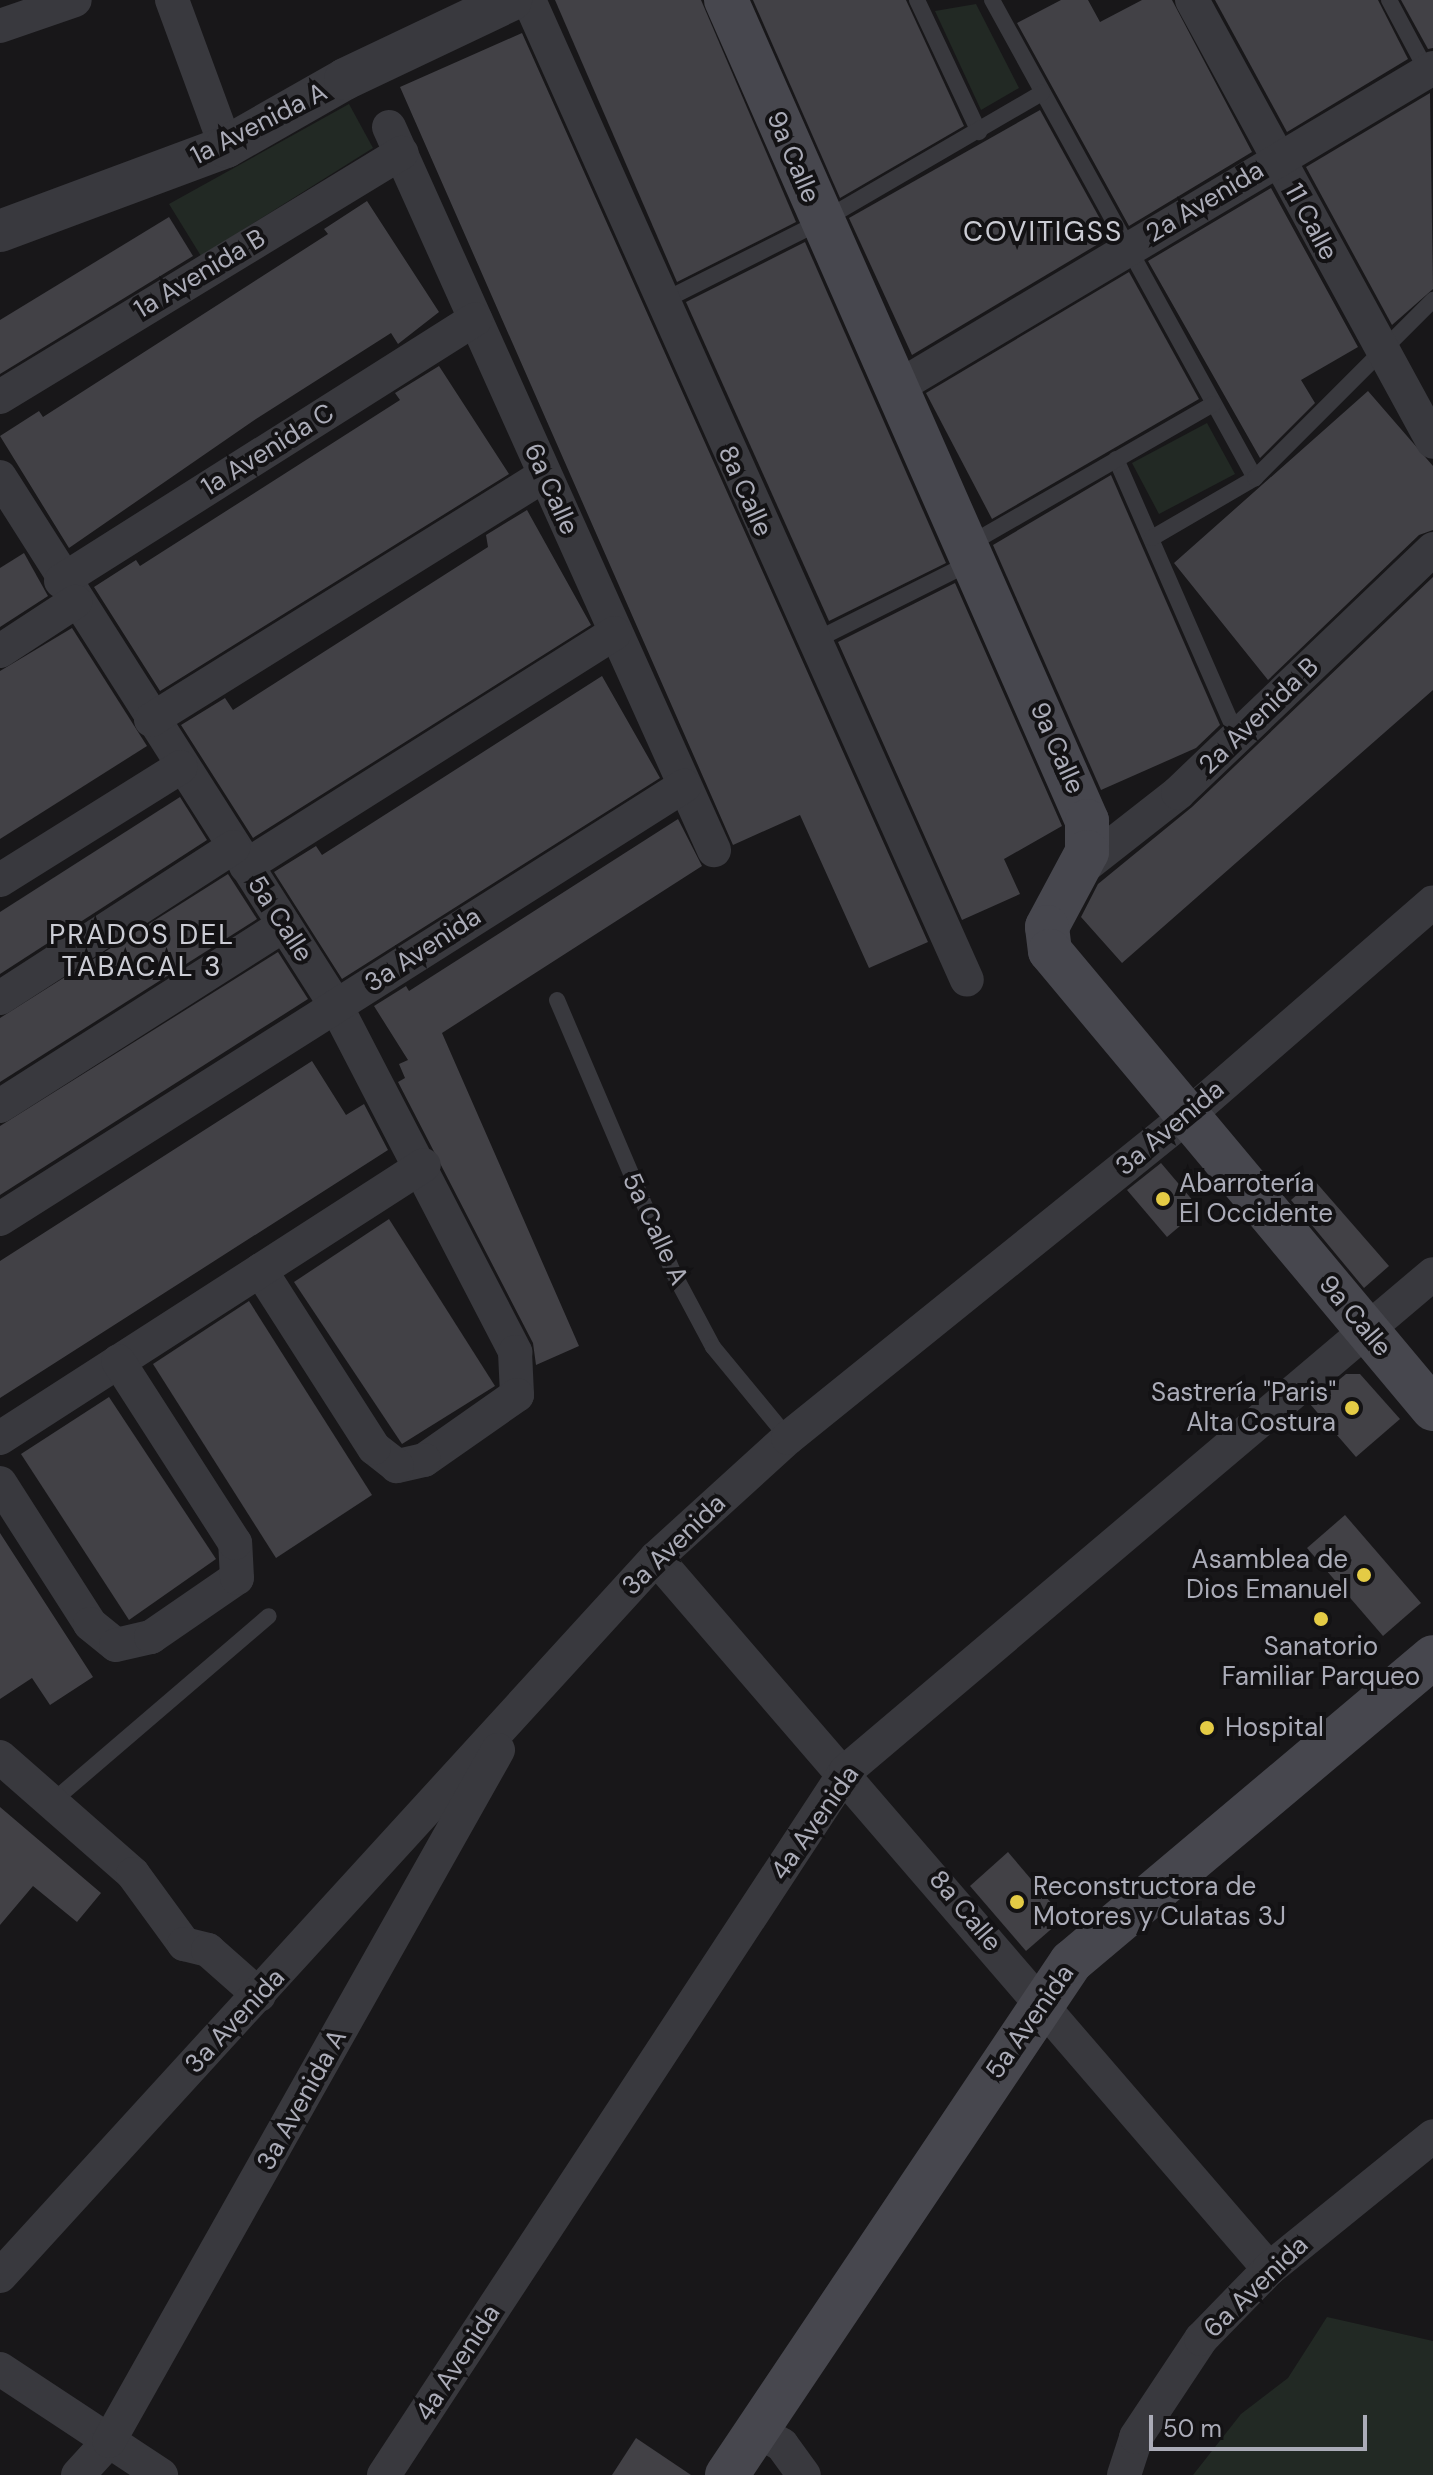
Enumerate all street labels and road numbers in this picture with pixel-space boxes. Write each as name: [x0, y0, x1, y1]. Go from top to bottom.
street label: 1a Avenida A: [186, 76, 332, 172]
street label: 9a Calle: [760, 106, 826, 208]
street label: 2a Avenida: [1141, 155, 1269, 249]
street label: 11 Calle: [1278, 178, 1344, 266]
street label: 1a Avenida B: [129, 223, 271, 325]
street label: 1a Avenida C: [196, 397, 340, 503]
street label: 6a Calle: [517, 439, 585, 539]
street label: 8a Calle: [711, 441, 779, 541]
street label: 2a Avenida B: [1193, 651, 1325, 781]
street label: 9a Calle: [1023, 698, 1091, 798]
street label: 5a Calle: [241, 870, 319, 968]
street label: 3a Avenida: [359, 901, 487, 999]
street label: 3a Avenida: [1109, 1074, 1231, 1182]
street label: 5a Calle A: [615, 1168, 695, 1290]
street label: 9a Calle: [1312, 1269, 1398, 1363]
street label: 3a Avenida: [616, 1488, 732, 1602]
street label: 4a Avenida: [764, 1760, 866, 1886]
street label: 8a Calle: [922, 1864, 1008, 1958]
street label: 5a Avenida: [979, 1959, 1081, 2085]
street label: 3a Avenida: [179, 1962, 291, 2080]
street label: 3a Avenida A: [251, 2024, 353, 2176]
street label: 6a Avenida: [1197, 2230, 1315, 2344]
street label: 4a Avenida: [409, 2299, 507, 2427]

